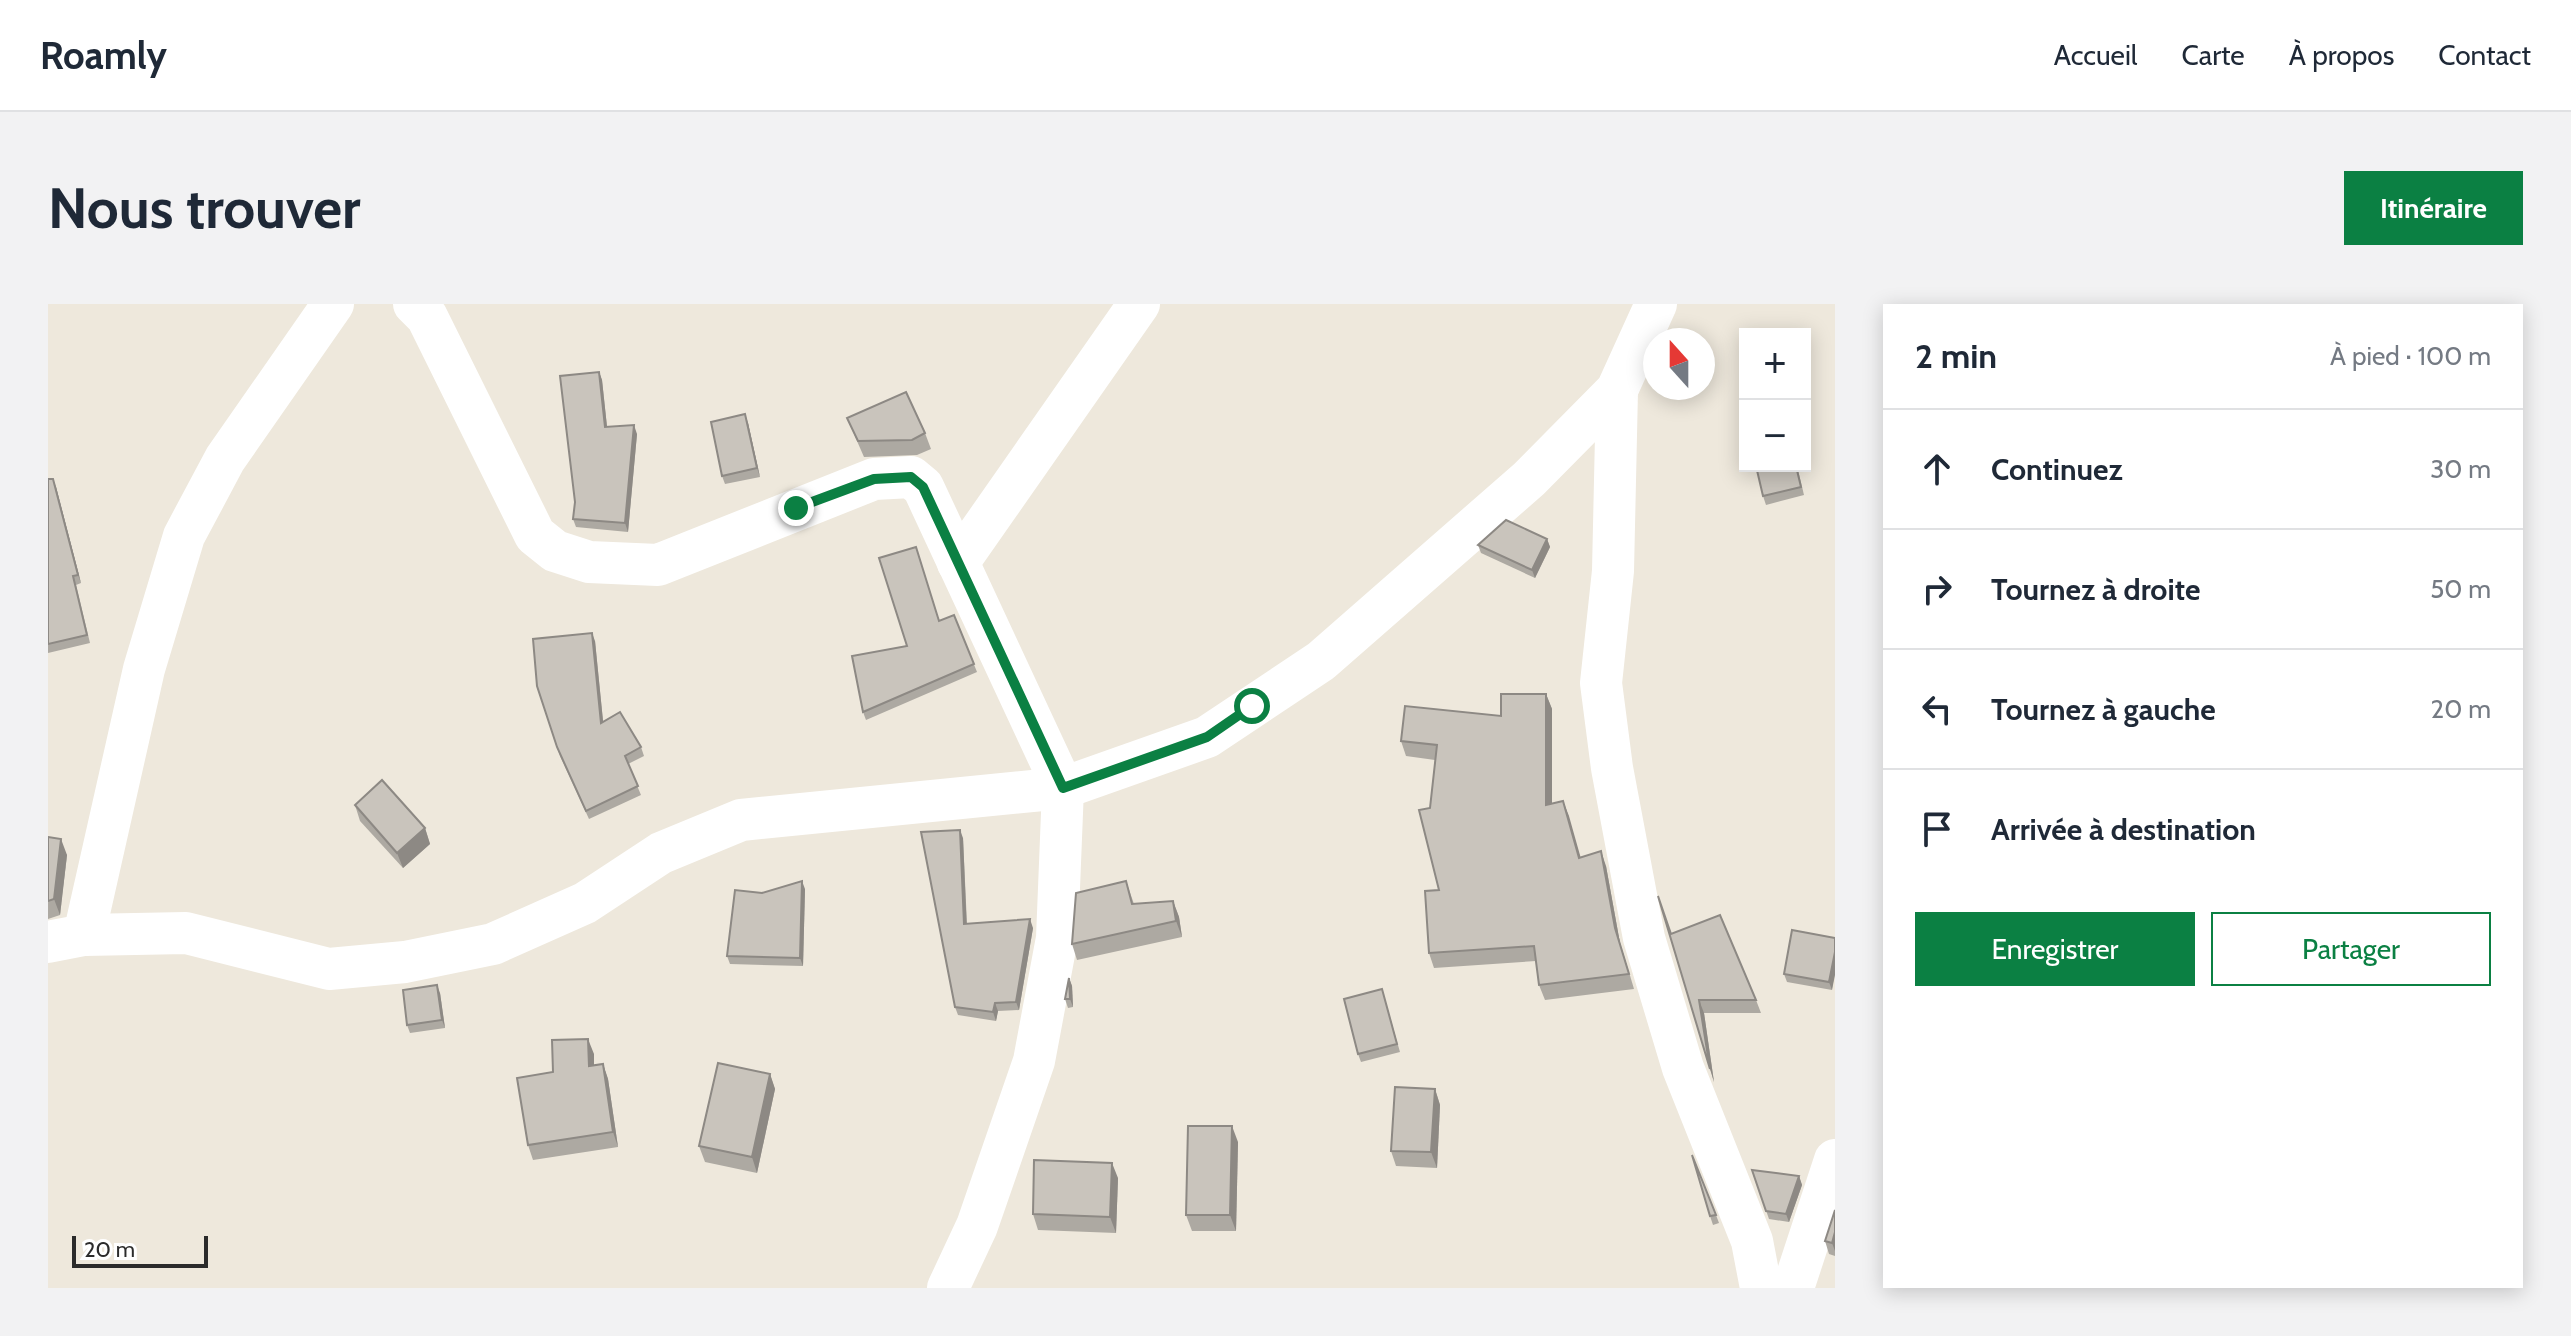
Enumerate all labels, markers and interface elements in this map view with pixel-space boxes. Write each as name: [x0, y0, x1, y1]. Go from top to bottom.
text: Roamly: [40, 32, 167, 79]
text: Accueil: [2054, 38, 2137, 72]
text: Carte: [2181, 38, 2245, 72]
text: À propos: [2289, 38, 2394, 72]
text: Contact: [2438, 38, 2531, 72]
button: Itinéraire: [2344, 171, 2523, 245]
text: Nous trouver: [48, 174, 361, 242]
north arrow: [1643, 328, 1715, 400]
map controls: [1739, 328, 1811, 472]
button: +: [1739, 328, 1811, 400]
text: 2 min: [1915, 335, 1997, 377]
text: À pied · 100 m: [2330, 340, 2491, 372]
button: −: [1739, 400, 1811, 472]
icon: ahead: [1915, 447, 1959, 491]
text: Continuez: [1991, 451, 2123, 488]
text: 30 m: [2430, 453, 2491, 485]
route end: [778, 490, 814, 526]
icon: right: [1915, 567, 1959, 611]
text: Tournez à droite: [1991, 571, 2200, 608]
text: 50 m: [2430, 573, 2491, 605]
icon: left: [1915, 687, 1959, 731]
route start: [1234, 688, 1270, 724]
text: Tournez à gauche: [1991, 691, 2216, 728]
text: 20 m: [2431, 693, 2491, 725]
icon: arrive: [1915, 807, 1959, 851]
text: Arrivée à destination: [1991, 811, 2256, 848]
button: Enregistrer: [1915, 912, 2195, 986]
button: Partager: [2211, 912, 2491, 986]
scale bar: [72, 1232, 208, 1268]
text: 20 m: [84, 1236, 135, 1263]

